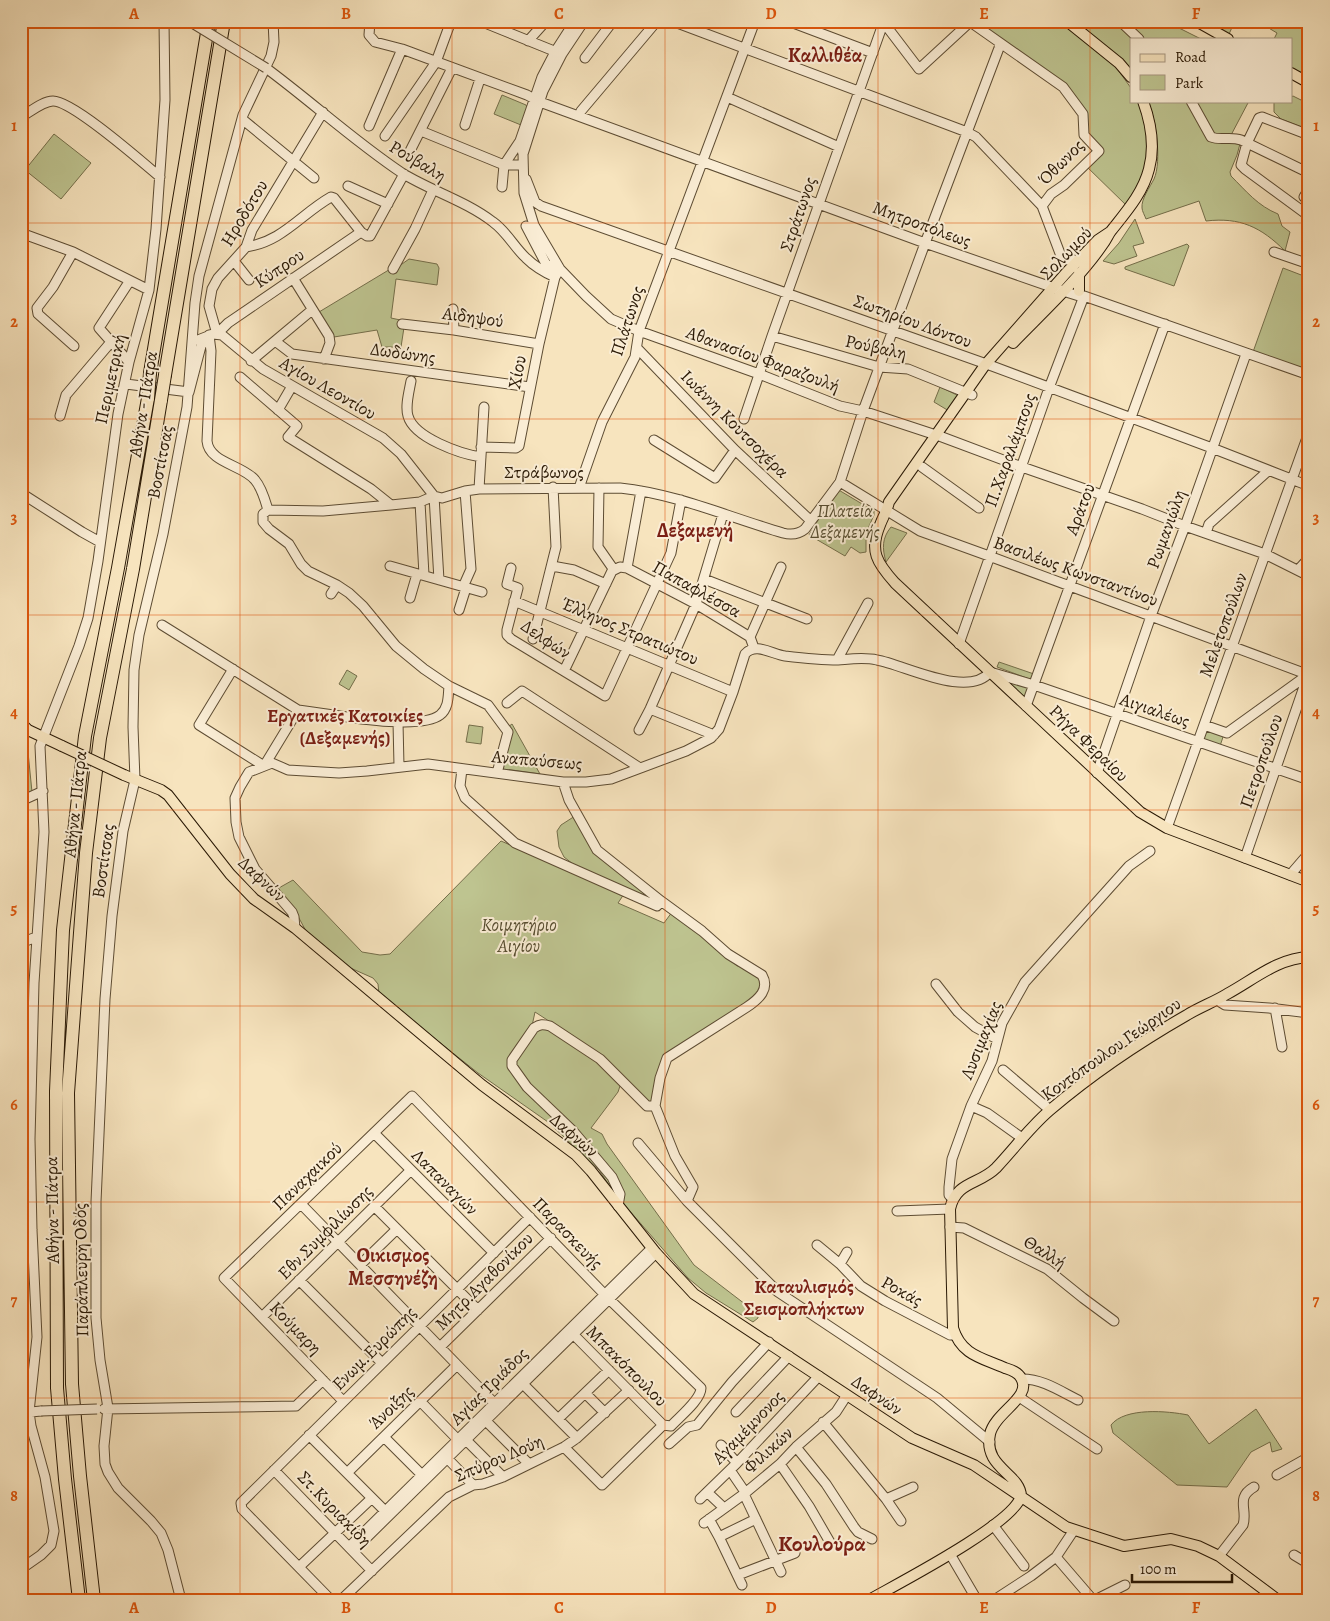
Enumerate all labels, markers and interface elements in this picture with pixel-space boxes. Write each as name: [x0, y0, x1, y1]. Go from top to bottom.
text: A: [128, 3, 140, 25]
text: B: [341, 3, 351, 25]
text: C: [554, 3, 564, 25]
text: D: [765, 3, 777, 25]
text: E: [979, 3, 989, 25]
text: F: [1192, 3, 1201, 25]
legend: [1130, 38, 1292, 102]
district label: Καλλιθέα: [788, 42, 863, 69]
text: Road: [1175, 47, 1207, 67]
text: Park: [1175, 73, 1204, 93]
text: 1: [11, 115, 17, 137]
text: 1: [1313, 115, 1319, 137]
street label: Όθωνος: [1032, 134, 1089, 191]
street label: Ρούβαλη: [385, 135, 451, 187]
street label: Στράτωνος: [774, 173, 822, 255]
street label: Ηροδότου: [215, 175, 273, 251]
street label: Μητροπόλεως: [869, 195, 975, 253]
street label: Σολωμού: [1035, 221, 1097, 285]
street label: Κύπρου: [249, 242, 309, 294]
street label: Πλάτωνος: [604, 283, 650, 359]
street label: Σωτηρίου Λόντου: [851, 288, 975, 354]
street label: Αιδηψού: [440, 301, 505, 333]
text: 2: [10, 311, 18, 333]
text: 2: [1312, 311, 1320, 333]
street label: Αθανασίου Φαραζουλή: [682, 320, 843, 398]
street label: Ρούβαλη: [843, 329, 909, 365]
street label: Περιμετρική: [89, 332, 131, 426]
street label: Δωδώνης: [369, 337, 437, 369]
street label: Αθήνα - Πάτρα: [123, 349, 163, 460]
street label: Αγίου Λεοντίου: [274, 350, 381, 425]
street label: Χίου: [502, 353, 532, 391]
street label: Ιωάννη Κουτσοχέρα: [676, 365, 795, 484]
street label: Π.Χαραλάμπους: [978, 390, 1042, 510]
street label: Βοστίτσας: [141, 423, 179, 501]
street label: Στράβωνος: [504, 460, 584, 484]
street label: Αράτου: [1059, 480, 1101, 539]
street label: Ρωμανιώλη: [1141, 486, 1191, 572]
park label: Πλατεία Δεξαμενής: [809, 499, 880, 544]
text: 3: [11, 507, 18, 529]
text: 3: [1313, 507, 1320, 529]
district label: Δεξαμενή: [657, 517, 733, 544]
street label: Βασιλέως Κωνσταντίνου: [990, 530, 1162, 612]
street label: Παπαφλέσσα: [648, 555, 746, 623]
street label: Μελετοπούλων: [1193, 569, 1253, 681]
street label: Έλληνος Στρατιώτου: [558, 591, 702, 671]
street label: Δελφών: [516, 614, 576, 664]
street label: Αιγιαλέως: [1116, 687, 1193, 733]
street label: Ρήγα Φεραίου: [1044, 699, 1134, 787]
text: 4: [10, 702, 18, 724]
text: 4: [1312, 702, 1320, 724]
district label: Εργατικές Κατοικίες (Δεξαμενής): [267, 703, 423, 751]
street label: Πετροπούλου: [1234, 711, 1288, 811]
street label: Αναπαύσεως: [490, 744, 583, 776]
street label: Αθήνα - Πάτρα: [57, 749, 93, 860]
street label: Βοστίτσας: [86, 822, 120, 900]
street label: Δαφνών: [233, 851, 291, 907]
text: 5: [11, 898, 18, 920]
text: 5: [1313, 898, 1320, 920]
park label: Κοιμητήριο Αιγίου: [481, 913, 557, 958]
street label: Κοντόπουλου Γεώργιου: [1036, 992, 1186, 1106]
street label: Λυσιμαχίας: [954, 997, 1008, 1084]
text: 6: [10, 1094, 18, 1116]
text: 6: [1312, 1094, 1320, 1116]
street label: Δαφνών: [545, 1107, 603, 1163]
street label: Παναχαικού: [267, 1137, 347, 1215]
street label: Λαπαναγών: [406, 1143, 484, 1221]
street label: Αθήνα - Πάτρα: [39, 1156, 65, 1265]
street label: Εθν.Συμφιλίωσης: [272, 1179, 378, 1285]
street label: Παρασκευής: [528, 1192, 608, 1274]
street label: Παράπλευρη Οδός: [68, 1203, 94, 1337]
street label: Μητρ.Αγαθονίκου: [430, 1227, 538, 1335]
street label: Θαλλή: [1019, 1230, 1071, 1274]
district label: Οικισμος Μεσσηνέζη: [348, 1242, 438, 1292]
street label: Ροκάς: [877, 1270, 927, 1312]
district label: Καταυλισμός Σεισμοπλήκτων: [744, 1274, 865, 1322]
text: 7: [11, 1290, 18, 1312]
text: 7: [1313, 1290, 1320, 1312]
street label: Κούμαρη: [265, 1296, 327, 1360]
street label: Ενωμ.Ευρώπης: [327, 1301, 421, 1395]
street label: Μπακόπουλου: [581, 1320, 673, 1412]
street label: Αγίας Τριάδος: [444, 1342, 533, 1431]
street label: Δαφνών: [847, 1369, 907, 1421]
street label: Άνοιξης: [363, 1379, 419, 1435]
street label: Αγαμέμνονος: [706, 1385, 789, 1470]
street label: Φιλικών: [738, 1421, 798, 1479]
street label: Σπύρου Λούη: [451, 1429, 547, 1487]
street label: Στ.Κυριακίδη: [292, 1465, 378, 1553]
text: 8: [10, 1485, 18, 1507]
text: 8: [1312, 1485, 1320, 1507]
district label: Κουλούρα: [778, 1529, 866, 1559]
scale bar: [1132, 1551, 1232, 1583]
text: 100 m: [1140, 1559, 1177, 1579]
text: A: [128, 1597, 140, 1619]
text: B: [341, 1597, 351, 1619]
text: C: [554, 1597, 564, 1619]
text: D: [765, 1597, 777, 1619]
text: E: [979, 1597, 989, 1619]
text: F: [1192, 1597, 1201, 1619]

